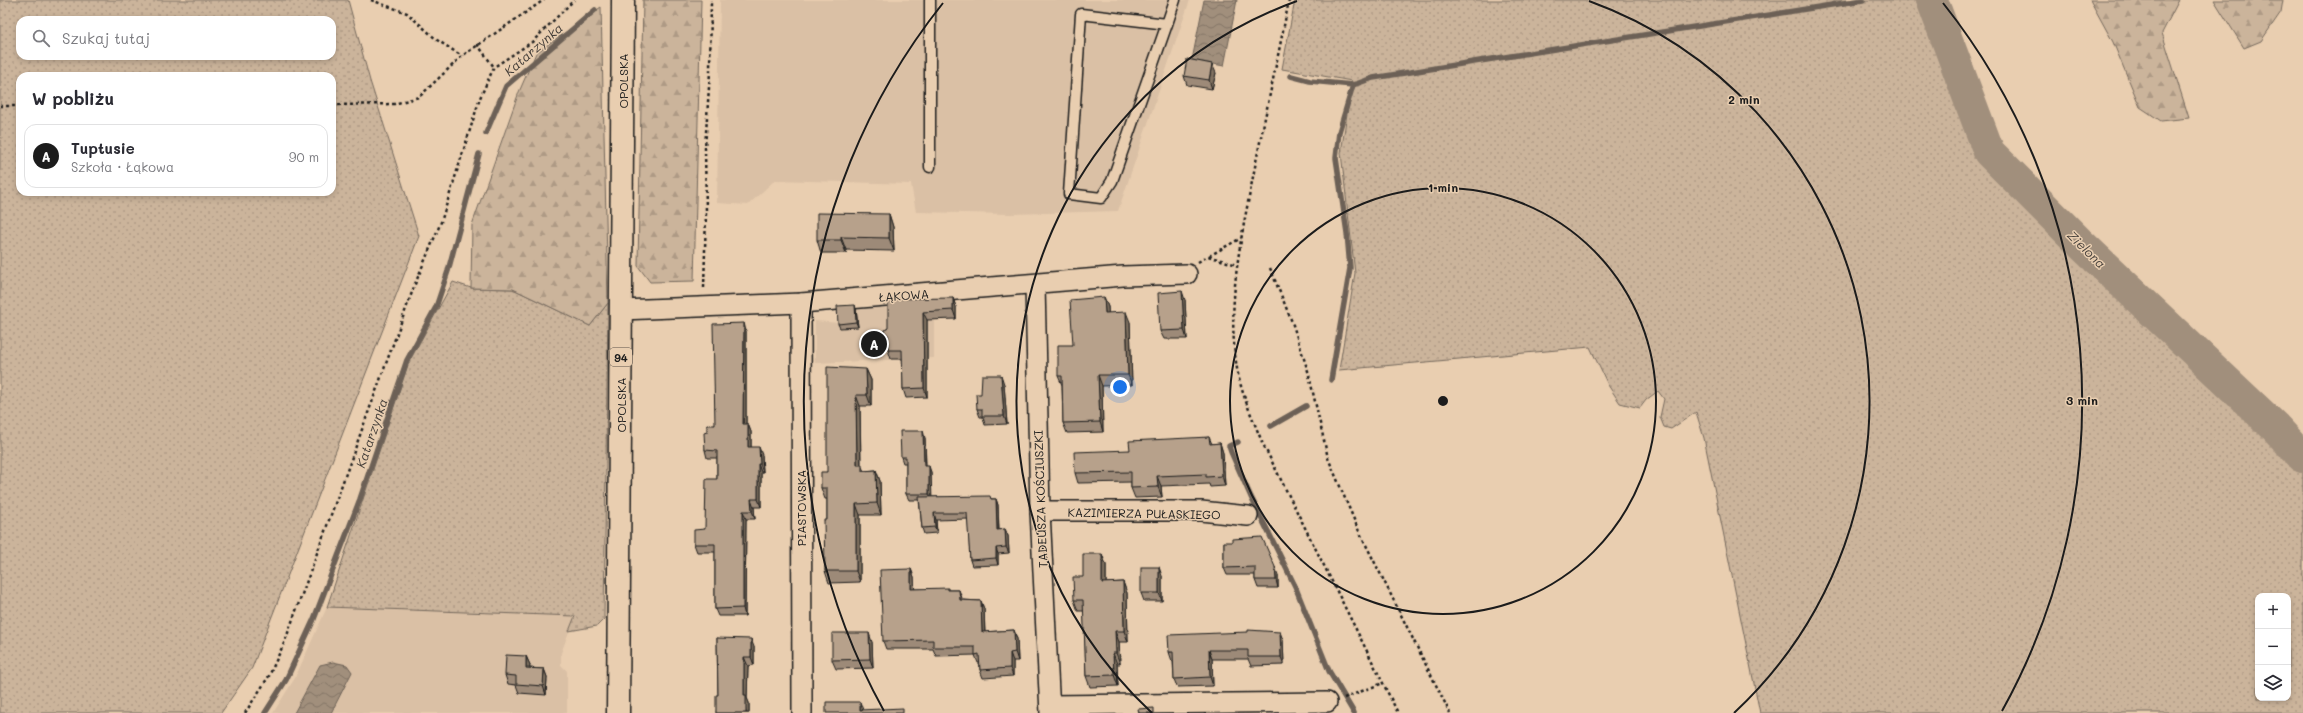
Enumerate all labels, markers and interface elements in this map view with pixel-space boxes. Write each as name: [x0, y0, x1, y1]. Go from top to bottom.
search box: [16, 16, 336, 60]
water label: Katarzynka: [500, 19, 566, 79]
icon: search: [30, 27, 52, 49]
text: Szukaj tutaj: [62, 28, 150, 48]
street label: OPOLSKA: [615, 54, 631, 109]
text: W pobliżu: [32, 87, 114, 109]
text: 2 min: [1728, 91, 1760, 107]
text: Tuptusie: [71, 138, 135, 158]
text: A: [41, 148, 51, 165]
text: 90 m: [289, 148, 319, 165]
text: Szkoła · Łąkowa: [71, 158, 174, 175]
text: 1 min: [1428, 179, 1458, 195]
water label: Zielona: [2064, 227, 2110, 271]
street label: ŁĄKOWA: [878, 285, 930, 305]
pin: A: [861, 329, 887, 359]
road number: 94: [610, 348, 632, 366]
your location: [1110, 377, 1130, 397]
street label: OPOLSKA: [613, 378, 629, 433]
text: 3 min: [2066, 392, 2098, 408]
centre of rings: [1436, 394, 1450, 408]
water label: Katarzynka: [351, 396, 391, 470]
street label: TADEUSZA KOŚCIUSZKI: [1030, 430, 1050, 568]
street label: PIASTOWSKA: [793, 470, 809, 546]
street label: KAZIMIERZA PUŁASKIEGO: [1067, 504, 1221, 522]
map controls: [2255, 593, 2291, 701]
button: +: [2255, 593, 2291, 629]
button: −: [2255, 629, 2291, 665]
button: layers: [2255, 665, 2291, 701]

